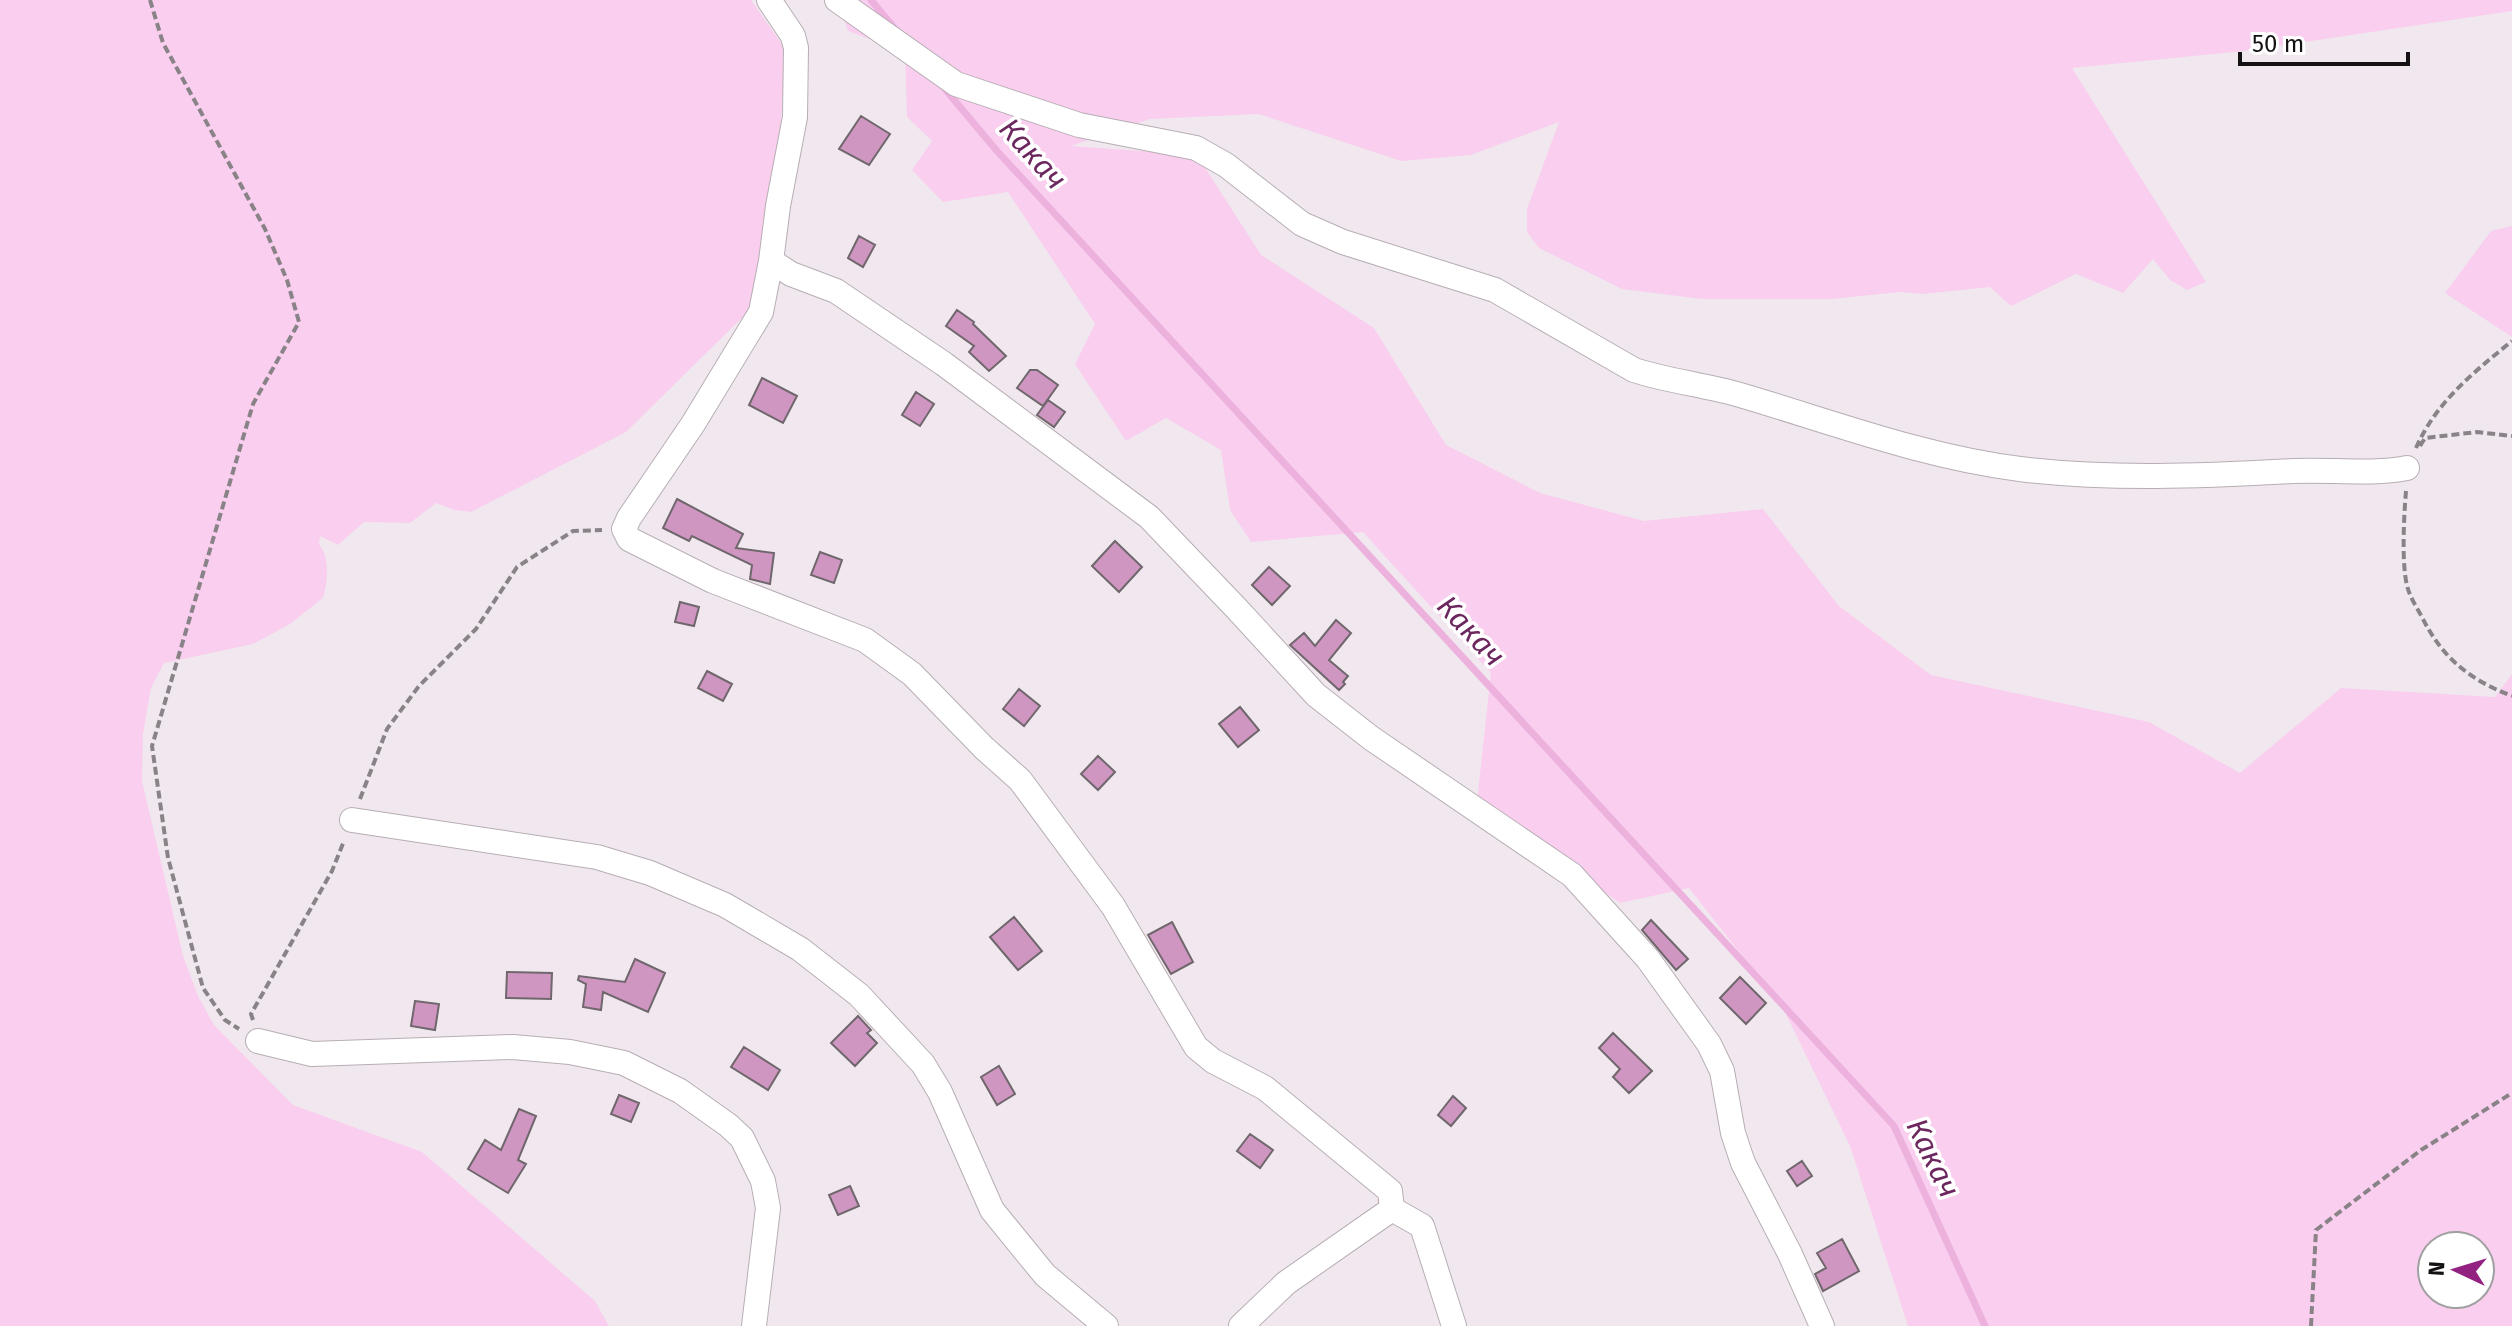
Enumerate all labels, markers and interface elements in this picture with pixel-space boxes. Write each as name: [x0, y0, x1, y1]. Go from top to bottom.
scale bar: [2240, 16, 2408, 66]
text: 50 m: [2252, 30, 2304, 58]
water label: Какач: [992, 111, 1074, 197]
water label: Какач: [1429, 588, 1513, 674]
water label: Какач: [1898, 1113, 1968, 1203]
north arrow: [2416, 1230, 2496, 1310]
text: N: [2423, 1260, 2451, 1277]

